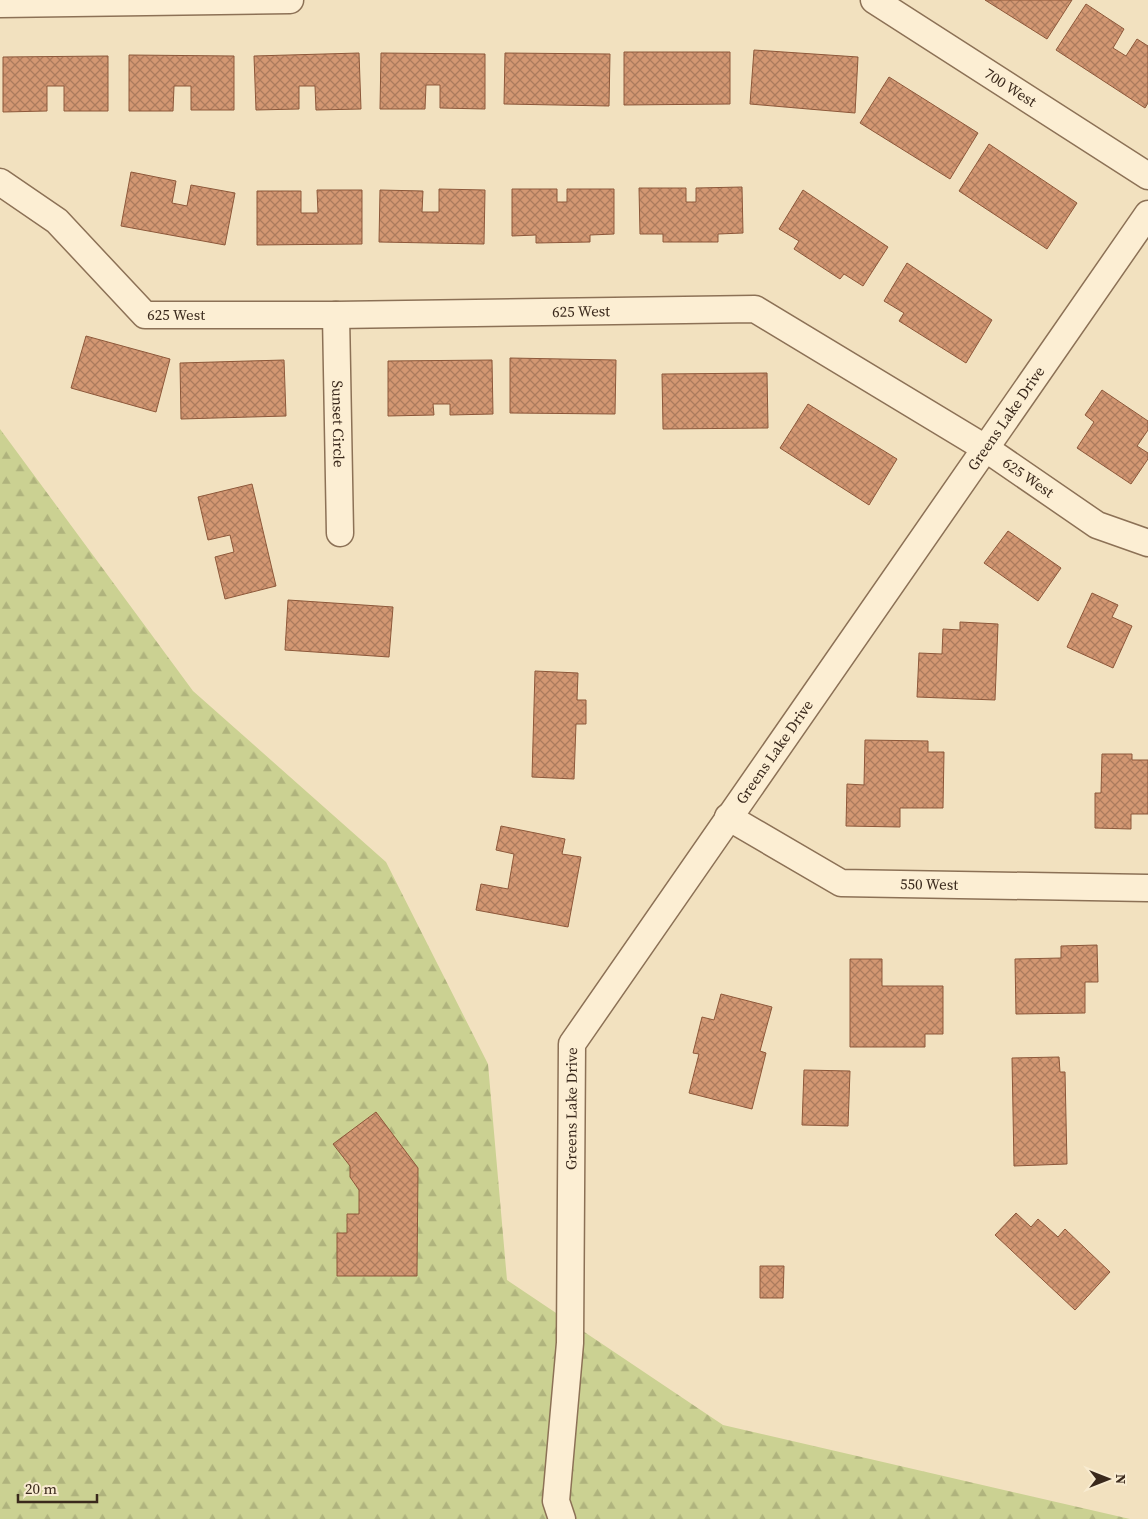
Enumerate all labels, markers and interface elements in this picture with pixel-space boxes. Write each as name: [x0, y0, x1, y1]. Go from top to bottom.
street label: 700 West: [980, 63, 1041, 112]
street label: 625 West: [552, 300, 610, 322]
street label: 625 West: [147, 304, 205, 325]
street label: Greens Lake Drive: [962, 362, 1049, 475]
street label: Sunset Circle: [327, 380, 350, 468]
street label: 625 West: [999, 452, 1058, 502]
street label: Greens Lake Drive: [731, 695, 818, 808]
street label: 550 West: [900, 873, 958, 895]
street label: Greens Lake Drive: [560, 1047, 582, 1170]
north arrow: [1083, 1454, 1133, 1504]
scale bar: [18, 1472, 96, 1504]
text: N: [1111, 1474, 1131, 1484]
text: 20 m: [25, 1478, 57, 1499]

